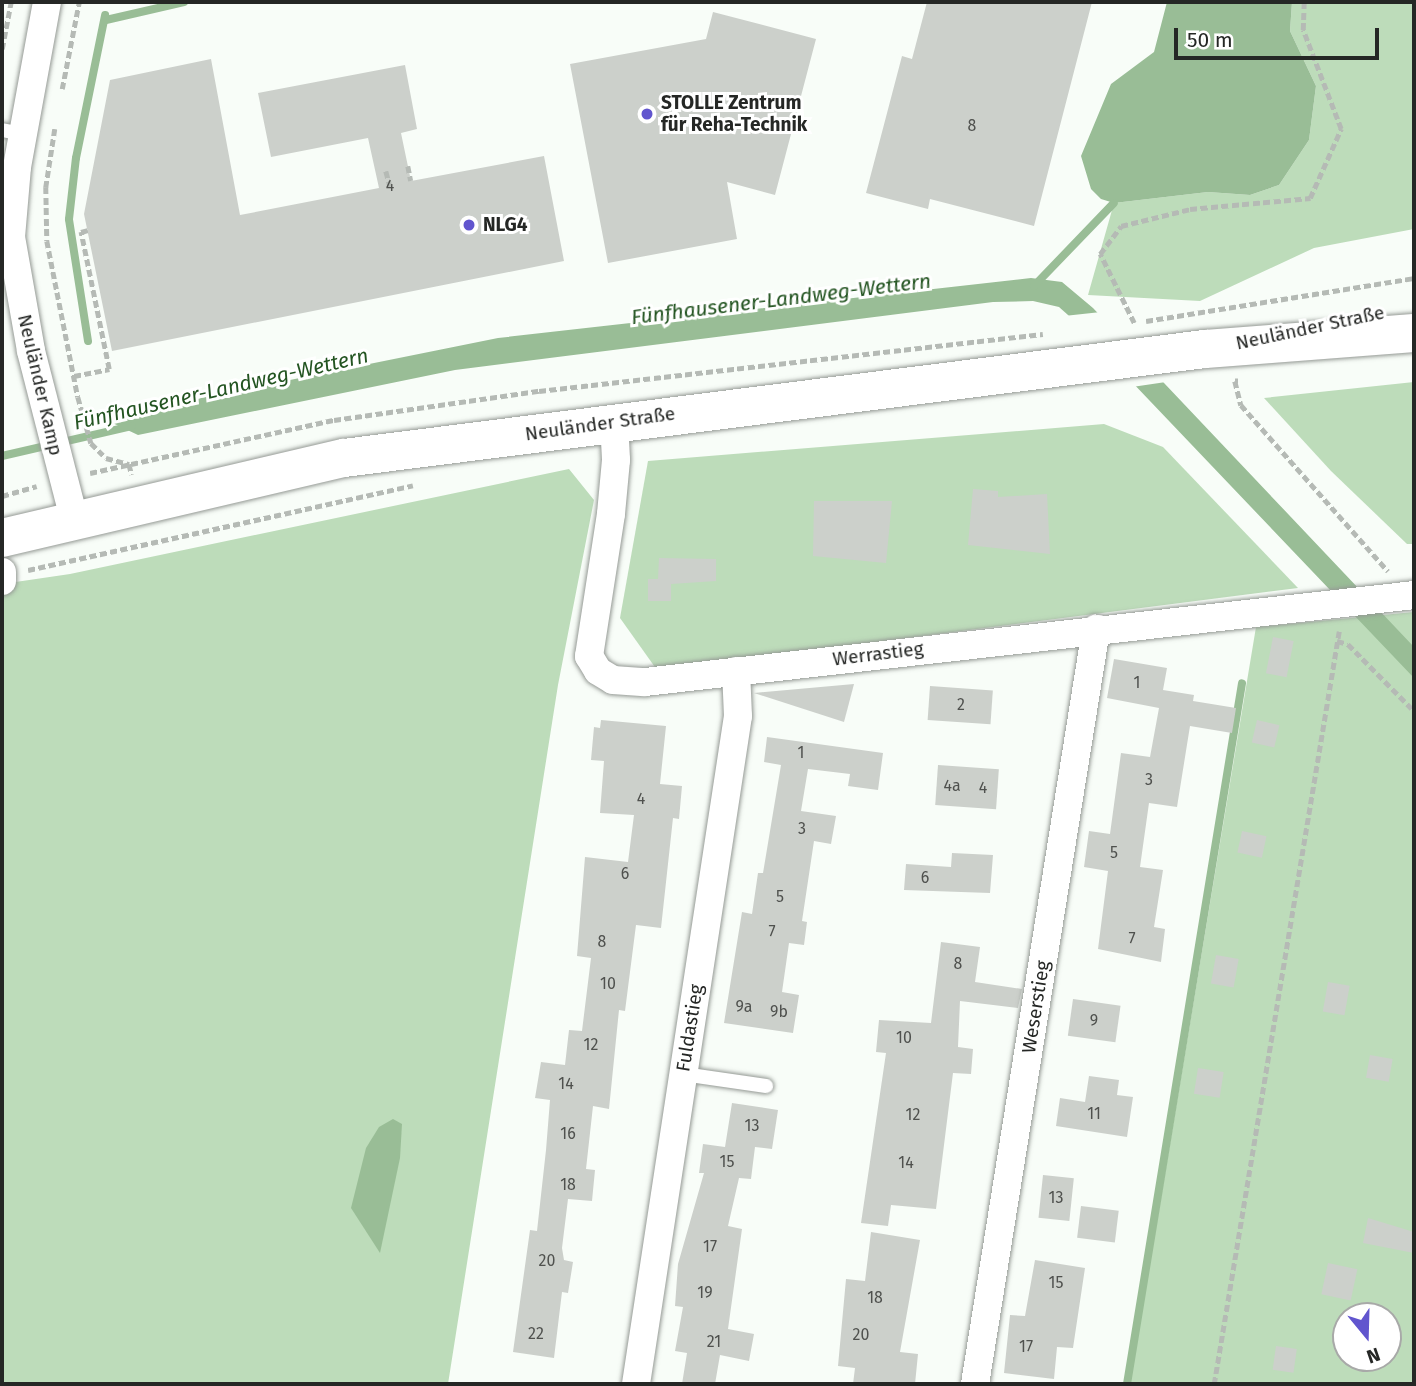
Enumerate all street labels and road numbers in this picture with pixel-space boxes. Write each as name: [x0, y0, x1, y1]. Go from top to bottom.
street label: Neuländer Straße: [1234, 301, 1386, 355]
street label: Neuländer Kamp: [13, 312, 67, 458]
street label: Neuländer Straße: [524, 402, 676, 446]
street label: Werrastieg: [831, 637, 925, 671]
street label: Weserstieg: [1017, 959, 1055, 1055]
street label: Fuldastieg: [672, 983, 708, 1073]

